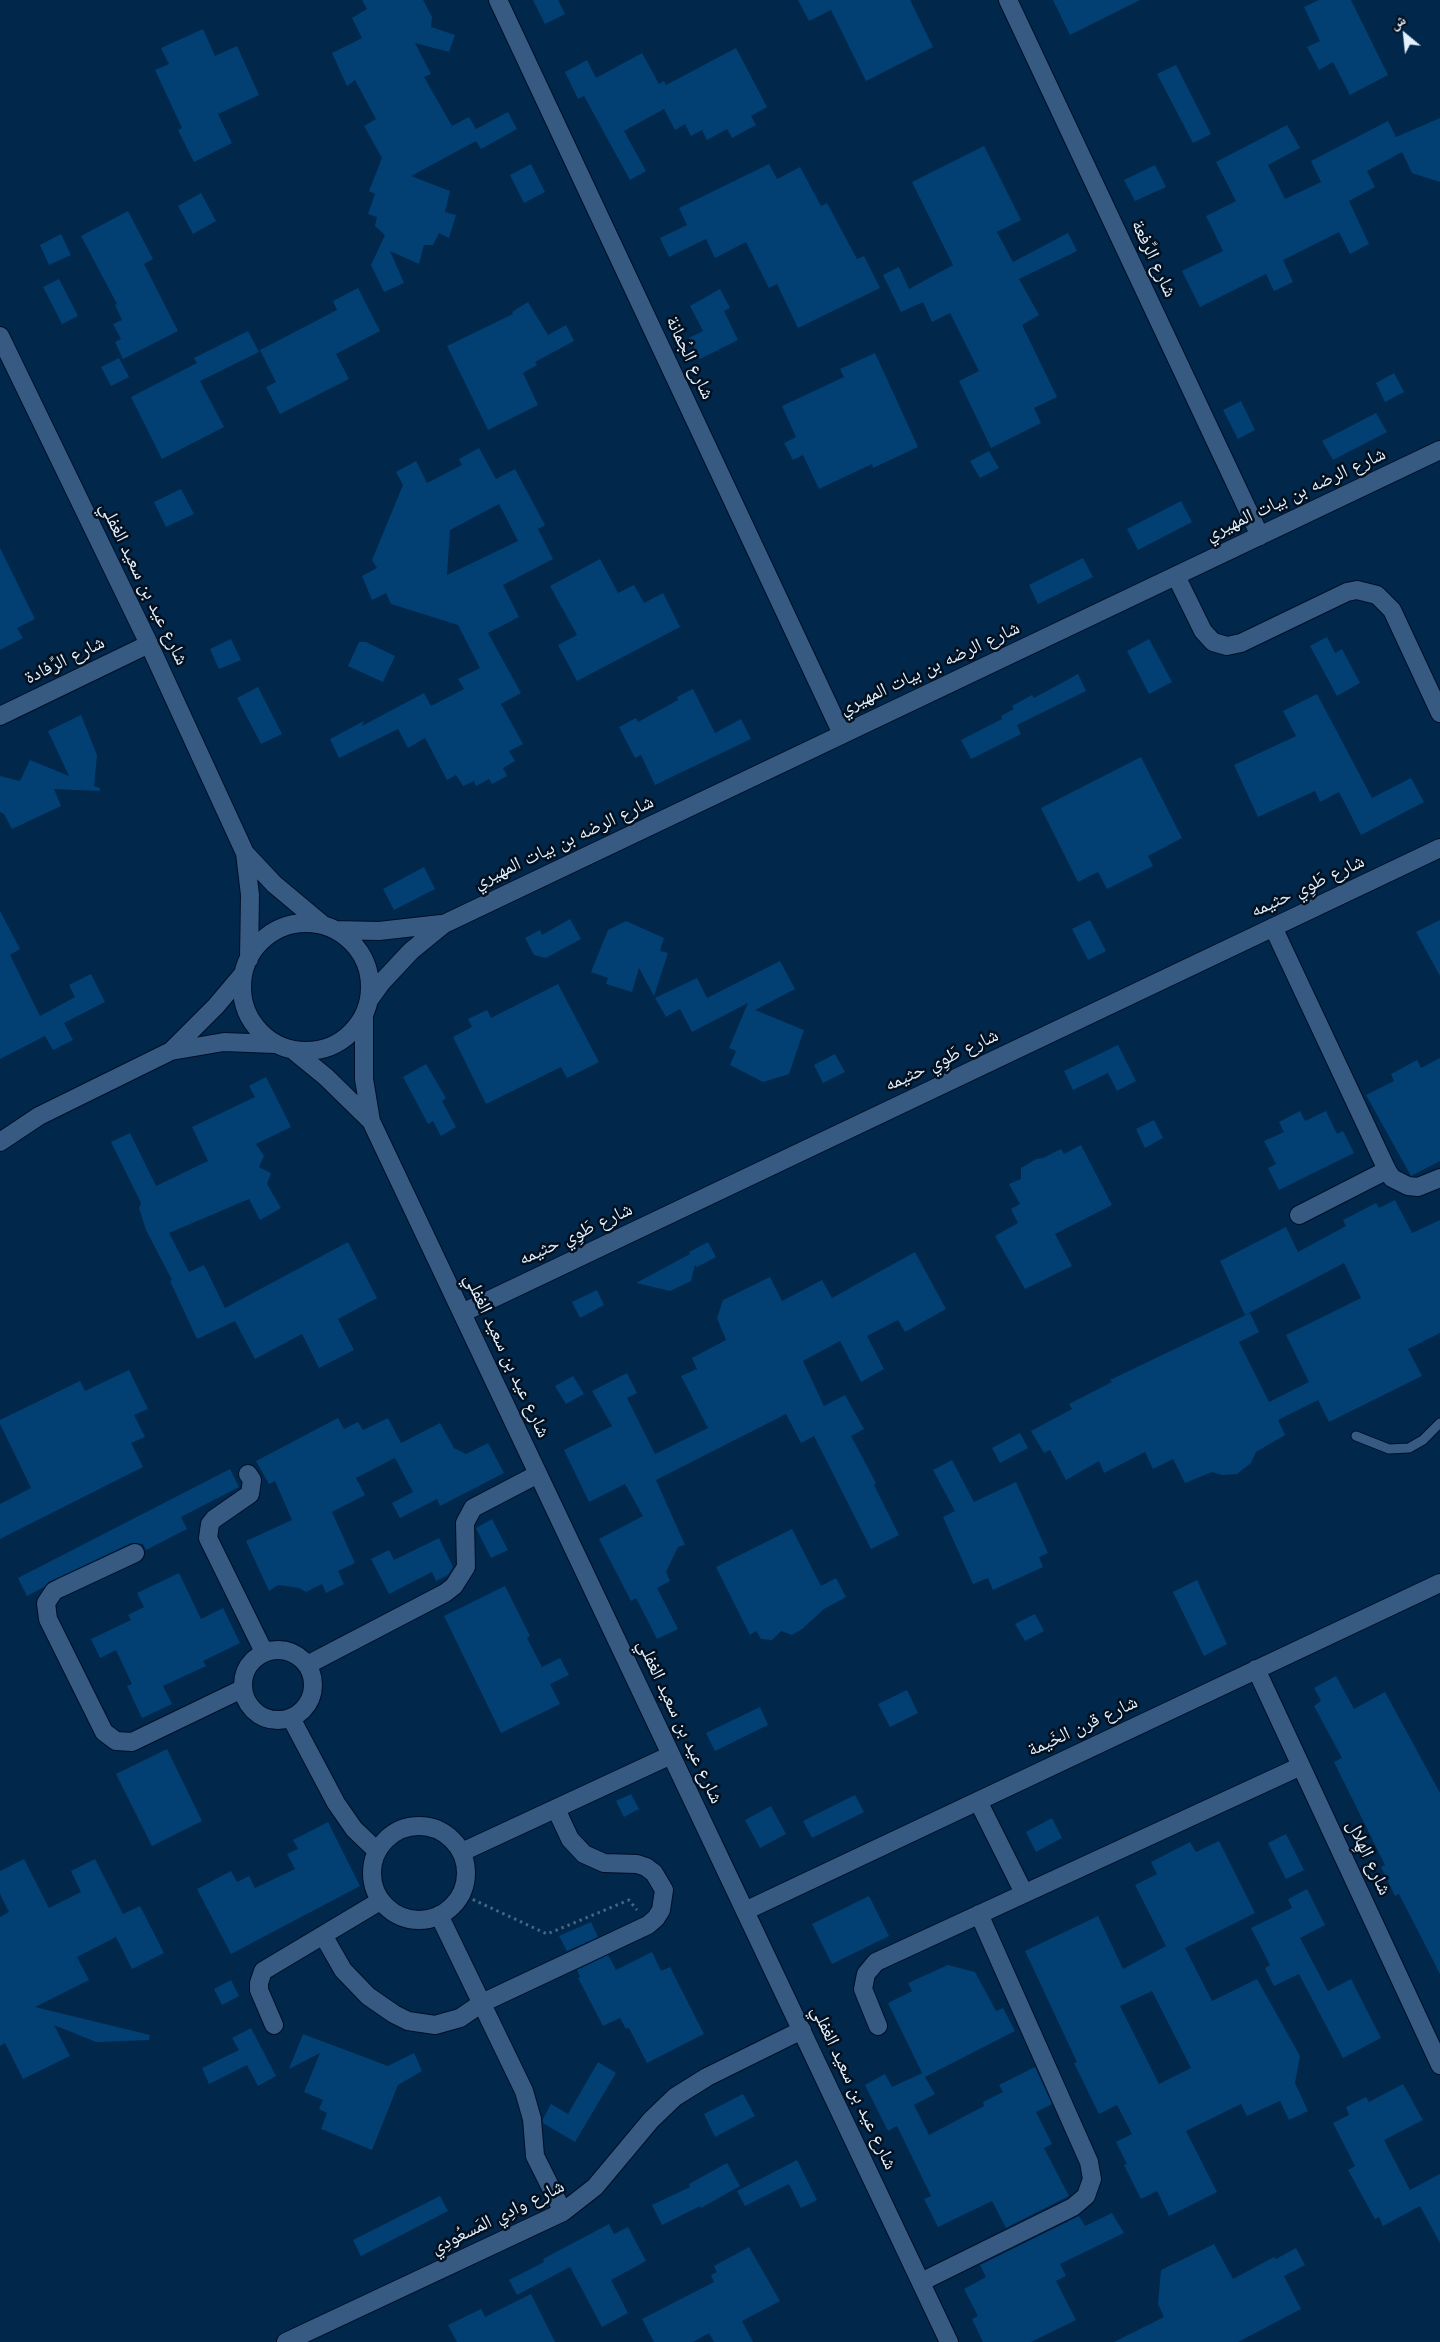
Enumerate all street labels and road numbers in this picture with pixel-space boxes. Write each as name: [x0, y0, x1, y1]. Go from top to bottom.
street label: شارع الرِّفعة: [1125, 217, 1181, 301]
street label: شارع الجُمانة: [660, 313, 718, 403]
street label: شارع الرضه بن بيات المهيري: [1202, 443, 1390, 547]
street label: شارع عيد بن سعيد الغفلي: [94, 499, 192, 669]
street label: شارع الرضه بن بيات المهيري: [836, 617, 1024, 721]
street label: شارع الرِّفادة: [21, 632, 109, 690]
street label: شارع الرضه بن بيات المهيري: [470, 791, 658, 895]
street label: شارع طَوِي حثيمه: [1247, 851, 1369, 923]
street label: شارع طَوِي حثيمه: [881, 1025, 1003, 1097]
street label: شارع طَوِي حثيمه: [515, 1199, 637, 1271]
street label: شارع عيد بن سعيد الغفلي: [458, 1270, 554, 1442]
street label: شارع عيد بن سعيد الغفلي: [631, 1636, 727, 1808]
street label: شارع قرن الخَيمة: [1024, 1692, 1142, 1762]
street label: شارع الهِلال: [1341, 1817, 1395, 1899]
street label: شارع عيد بن سعيد الغفلي: [805, 2002, 901, 2174]
street label: شارع وادِي المَسعُودِي: [427, 2176, 569, 2260]

